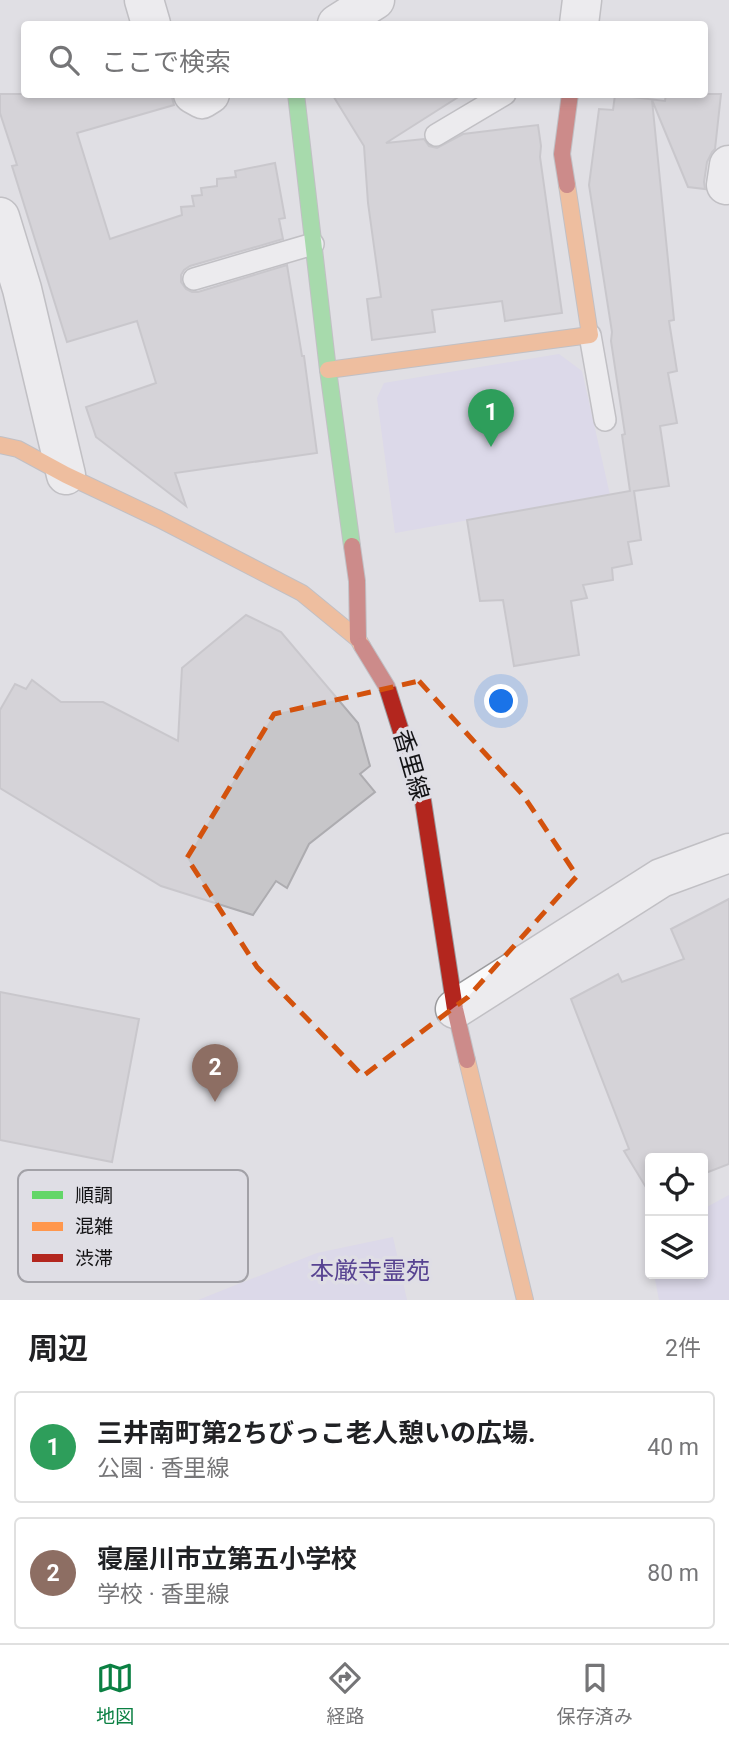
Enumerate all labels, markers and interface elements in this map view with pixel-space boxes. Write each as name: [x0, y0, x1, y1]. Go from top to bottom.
search box: [21, 21, 708, 98]
icon: search: [45, 41, 83, 79]
text: ここで検索: [101, 47, 231, 77]
pin: 1: [468, 389, 514, 447]
your location: [484, 684, 518, 718]
street label: 香里線: [388, 727, 434, 803]
pin: 2: [192, 1044, 238, 1102]
map controls: [645, 1153, 708, 1279]
button: locate: [645, 1153, 708, 1216]
legend: [18, 1170, 248, 1282]
text: 順調: [75, 1184, 113, 1207]
text: 混雑: [75, 1215, 113, 1238]
button: layers: [645, 1216, 708, 1279]
text: 渋滞: [75, 1247, 113, 1270]
park label: 本厳寺霊苑: [310, 1257, 430, 1285]
text: 周辺: [28, 1331, 88, 1366]
text: 2件: [665, 1335, 701, 1362]
text: 三井南町第2ちびっこ老人憩いの広場.: [97, 1418, 535, 1448]
text: 1: [46, 1434, 60, 1461]
text: 40 m: [647, 1434, 699, 1461]
text: 公園 · 香里線: [97, 1455, 229, 1482]
text: 寝屋川市立第五小学校: [97, 1544, 357, 1574]
text: 2: [46, 1560, 60, 1587]
text: 80 m: [647, 1560, 699, 1587]
text: 学校 · 香里線: [97, 1581, 229, 1608]
tab: 地図: [96, 1659, 134, 1728]
tab: 経路: [326, 1659, 365, 1728]
tab: 保存済み: [557, 1659, 633, 1728]

